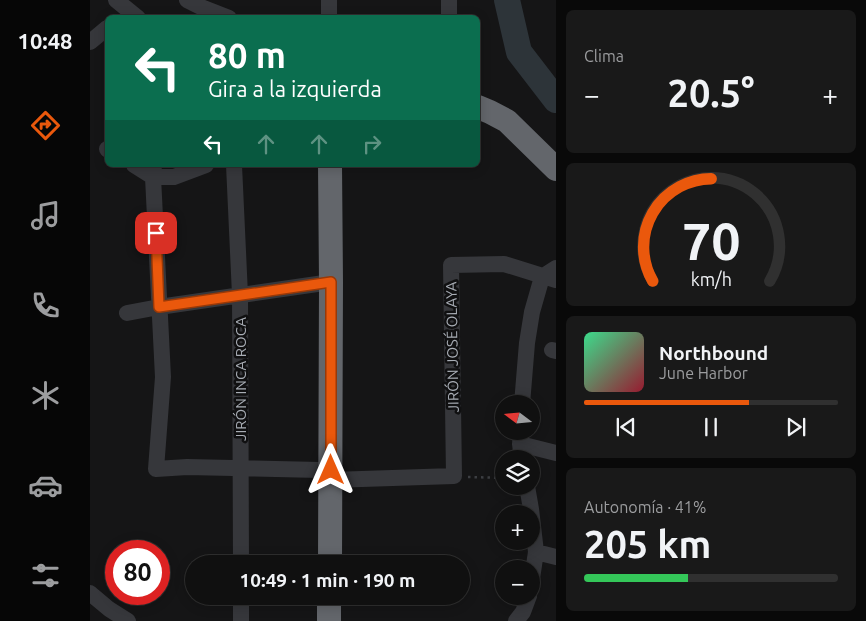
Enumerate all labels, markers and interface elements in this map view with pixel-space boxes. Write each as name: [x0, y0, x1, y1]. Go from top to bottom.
text: 10:48: [17, 28, 73, 53]
icon: left: [125, 35, 190, 100]
text: 80 m: [208, 35, 286, 75]
text: Clima: [584, 47, 624, 65]
text: 20.5°: [667, 72, 755, 114]
text: Gira a la izquierda: [208, 76, 382, 101]
text: −: [584, 79, 600, 110]
text: +: [822, 79, 838, 110]
icon: directions: [28, 108, 63, 143]
icon: left: [199, 130, 227, 158]
icon: ahead: [252, 130, 280, 158]
icon: ahead: [305, 130, 333, 158]
icon: right: [358, 130, 386, 158]
icon: music: [28, 198, 63, 233]
pin: [135, 212, 177, 254]
text: 70: [682, 212, 740, 270]
icon: arrive: [142, 219, 170, 247]
text: km/h: [690, 269, 732, 289]
street label: JIRÓN JOSÉ OLAYA: [442, 281, 462, 413]
icon: phone: [28, 288, 63, 323]
street label: JIRÓN INCA ROCA: [232, 317, 249, 441]
text: Northbound: [659, 342, 768, 364]
text: June Harbor: [659, 364, 748, 382]
icon: climate: [28, 378, 63, 413]
north arrow: [495, 395, 540, 440]
map controls: [495, 395, 540, 605]
icon: previous: [612, 413, 640, 441]
icon: pause: [697, 413, 725, 441]
icon: next: [782, 413, 810, 441]
position arrow: [304, 443, 356, 495]
button: layers: [495, 450, 540, 495]
icon: car: [28, 468, 63, 503]
text: Autonomía · 41%: [584, 498, 706, 516]
button: +: [495, 505, 540, 550]
text: 205 km: [584, 523, 711, 565]
speed limit sign: 80: [105, 540, 170, 605]
icon: filters: [28, 558, 63, 593]
button: −: [495, 560, 540, 605]
text: 10:49 · 1 min · 190 m: [240, 569, 415, 591]

